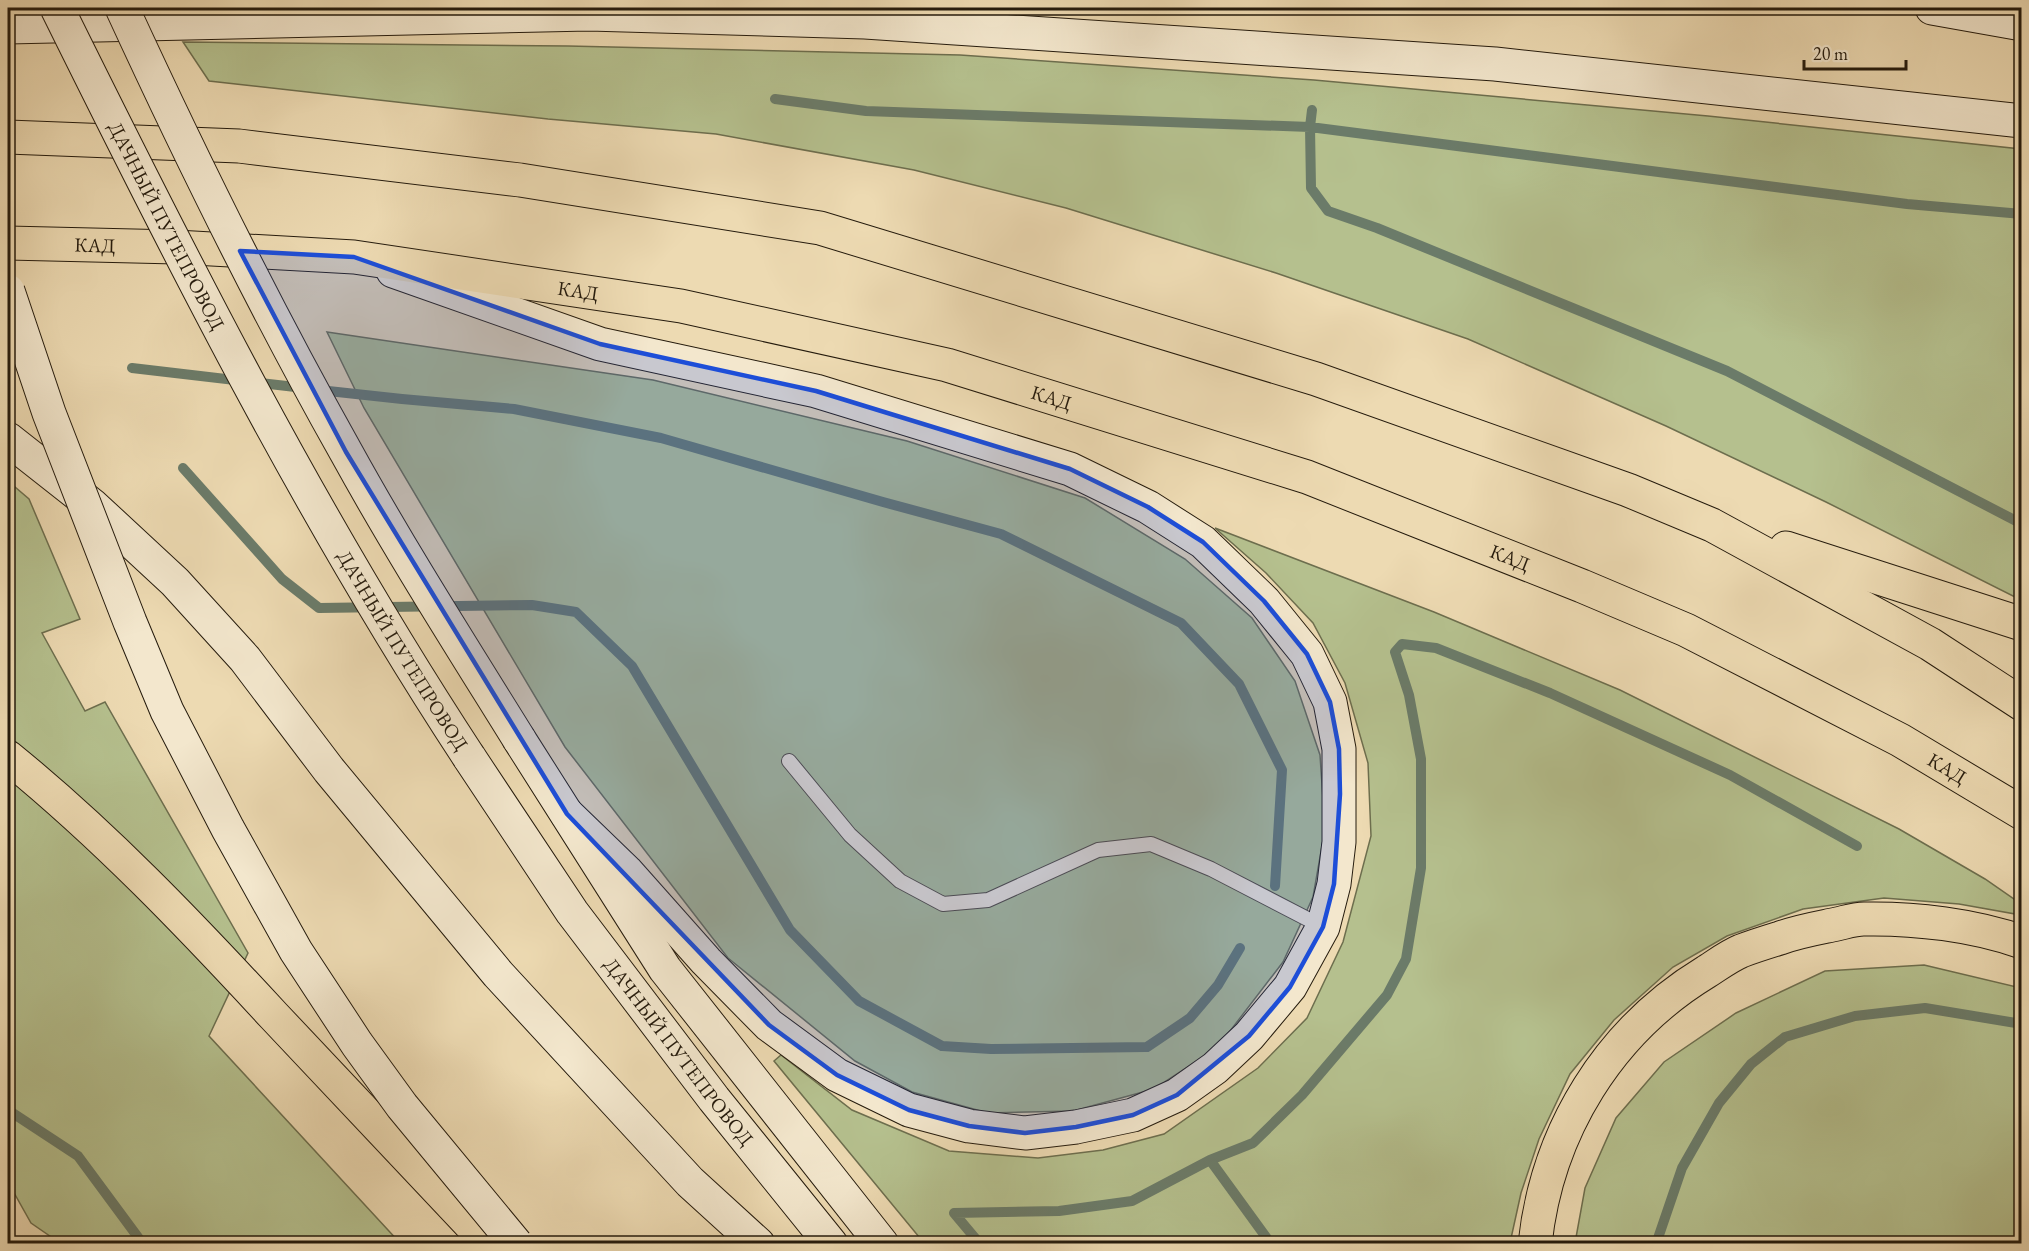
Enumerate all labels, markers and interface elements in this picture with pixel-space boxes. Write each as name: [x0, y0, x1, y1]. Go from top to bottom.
scale bar: [1804, 33, 1906, 71]
text: 20 m: [1813, 42, 1848, 65]
street label: ДАЧНЫЙ ПУТЕПРОВОД: [103, 117, 231, 335]
street label: КАД: [74, 232, 116, 259]
street label: КАД: [556, 275, 600, 306]
street label: КАД: [1028, 379, 1075, 416]
street label: КАД: [1486, 538, 1534, 577]
street label: ДАЧНЫЙ ПУТЕПРОВОД: [331, 545, 474, 756]
street label: КАД: [1923, 747, 1972, 790]
street label: ДАЧНЫЙ ПУТЕПРОВОД: [598, 952, 760, 1151]

